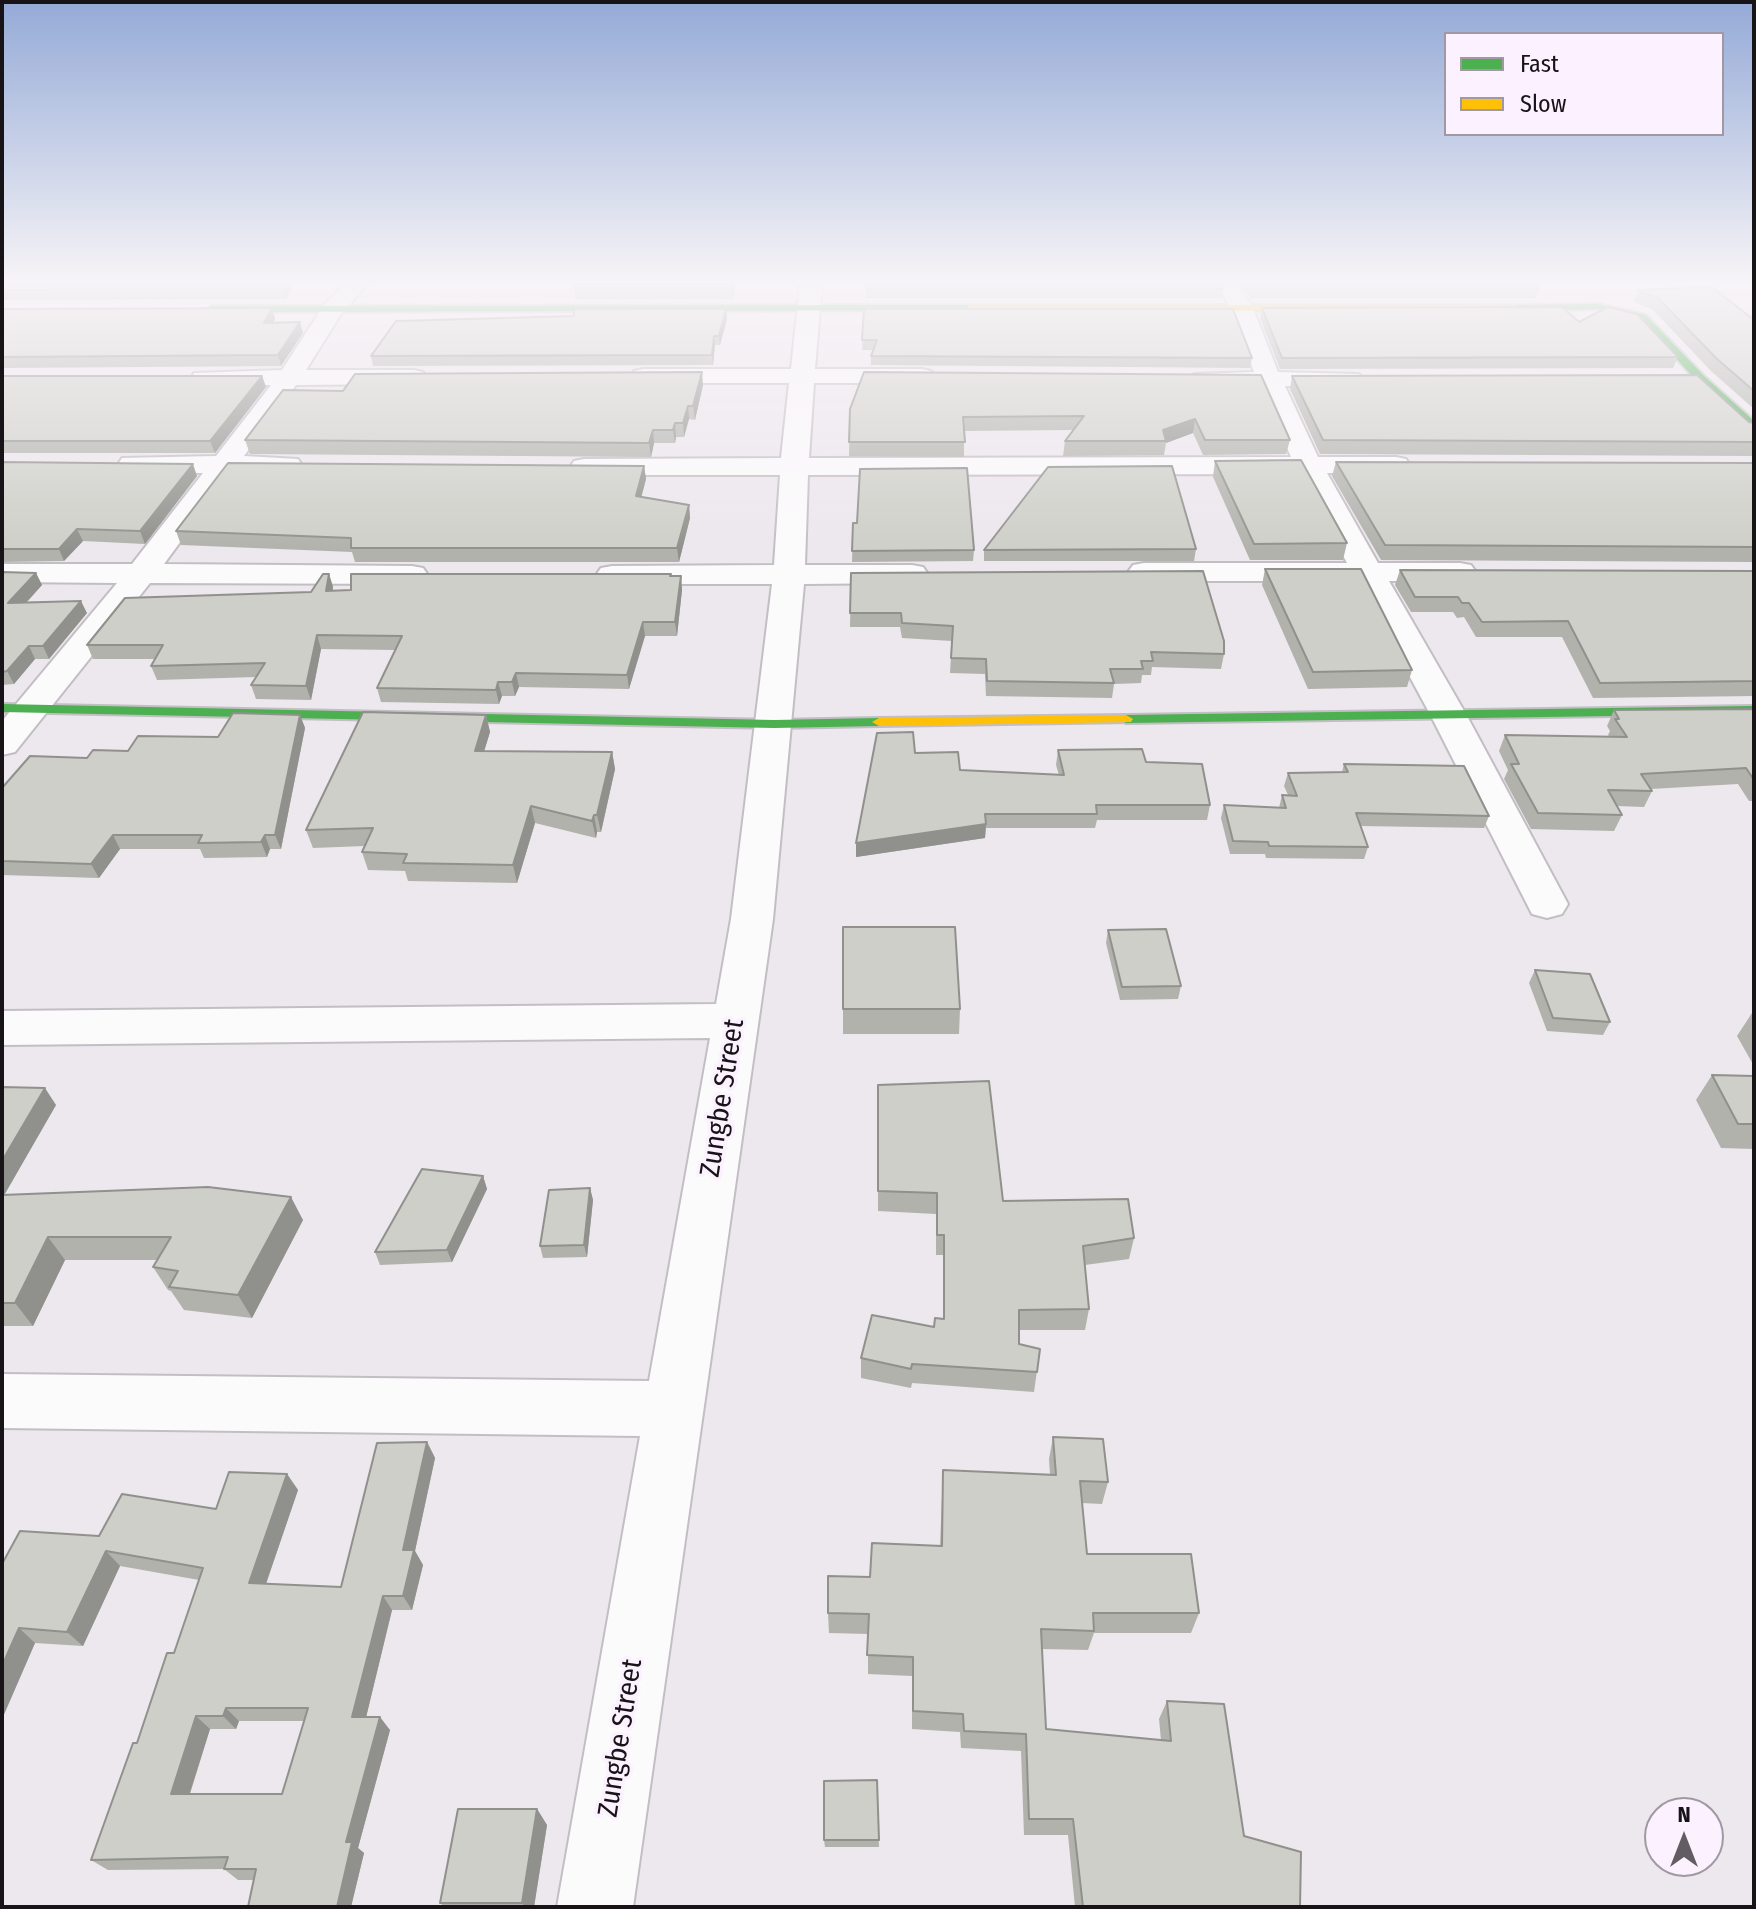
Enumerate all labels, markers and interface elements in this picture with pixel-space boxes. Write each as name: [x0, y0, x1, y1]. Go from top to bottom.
legend: [1444, 32, 1724, 136]
text: Fast: [1520, 50, 1559, 78]
text: Slow: [1520, 90, 1566, 118]
street label: Zungbe Street: [694, 1017, 752, 1179]
street label: Zungbe Street: [592, 1657, 650, 1819]
north arrow: [1644, 1797, 1724, 1877]
text: N: [1677, 1801, 1691, 1828]

